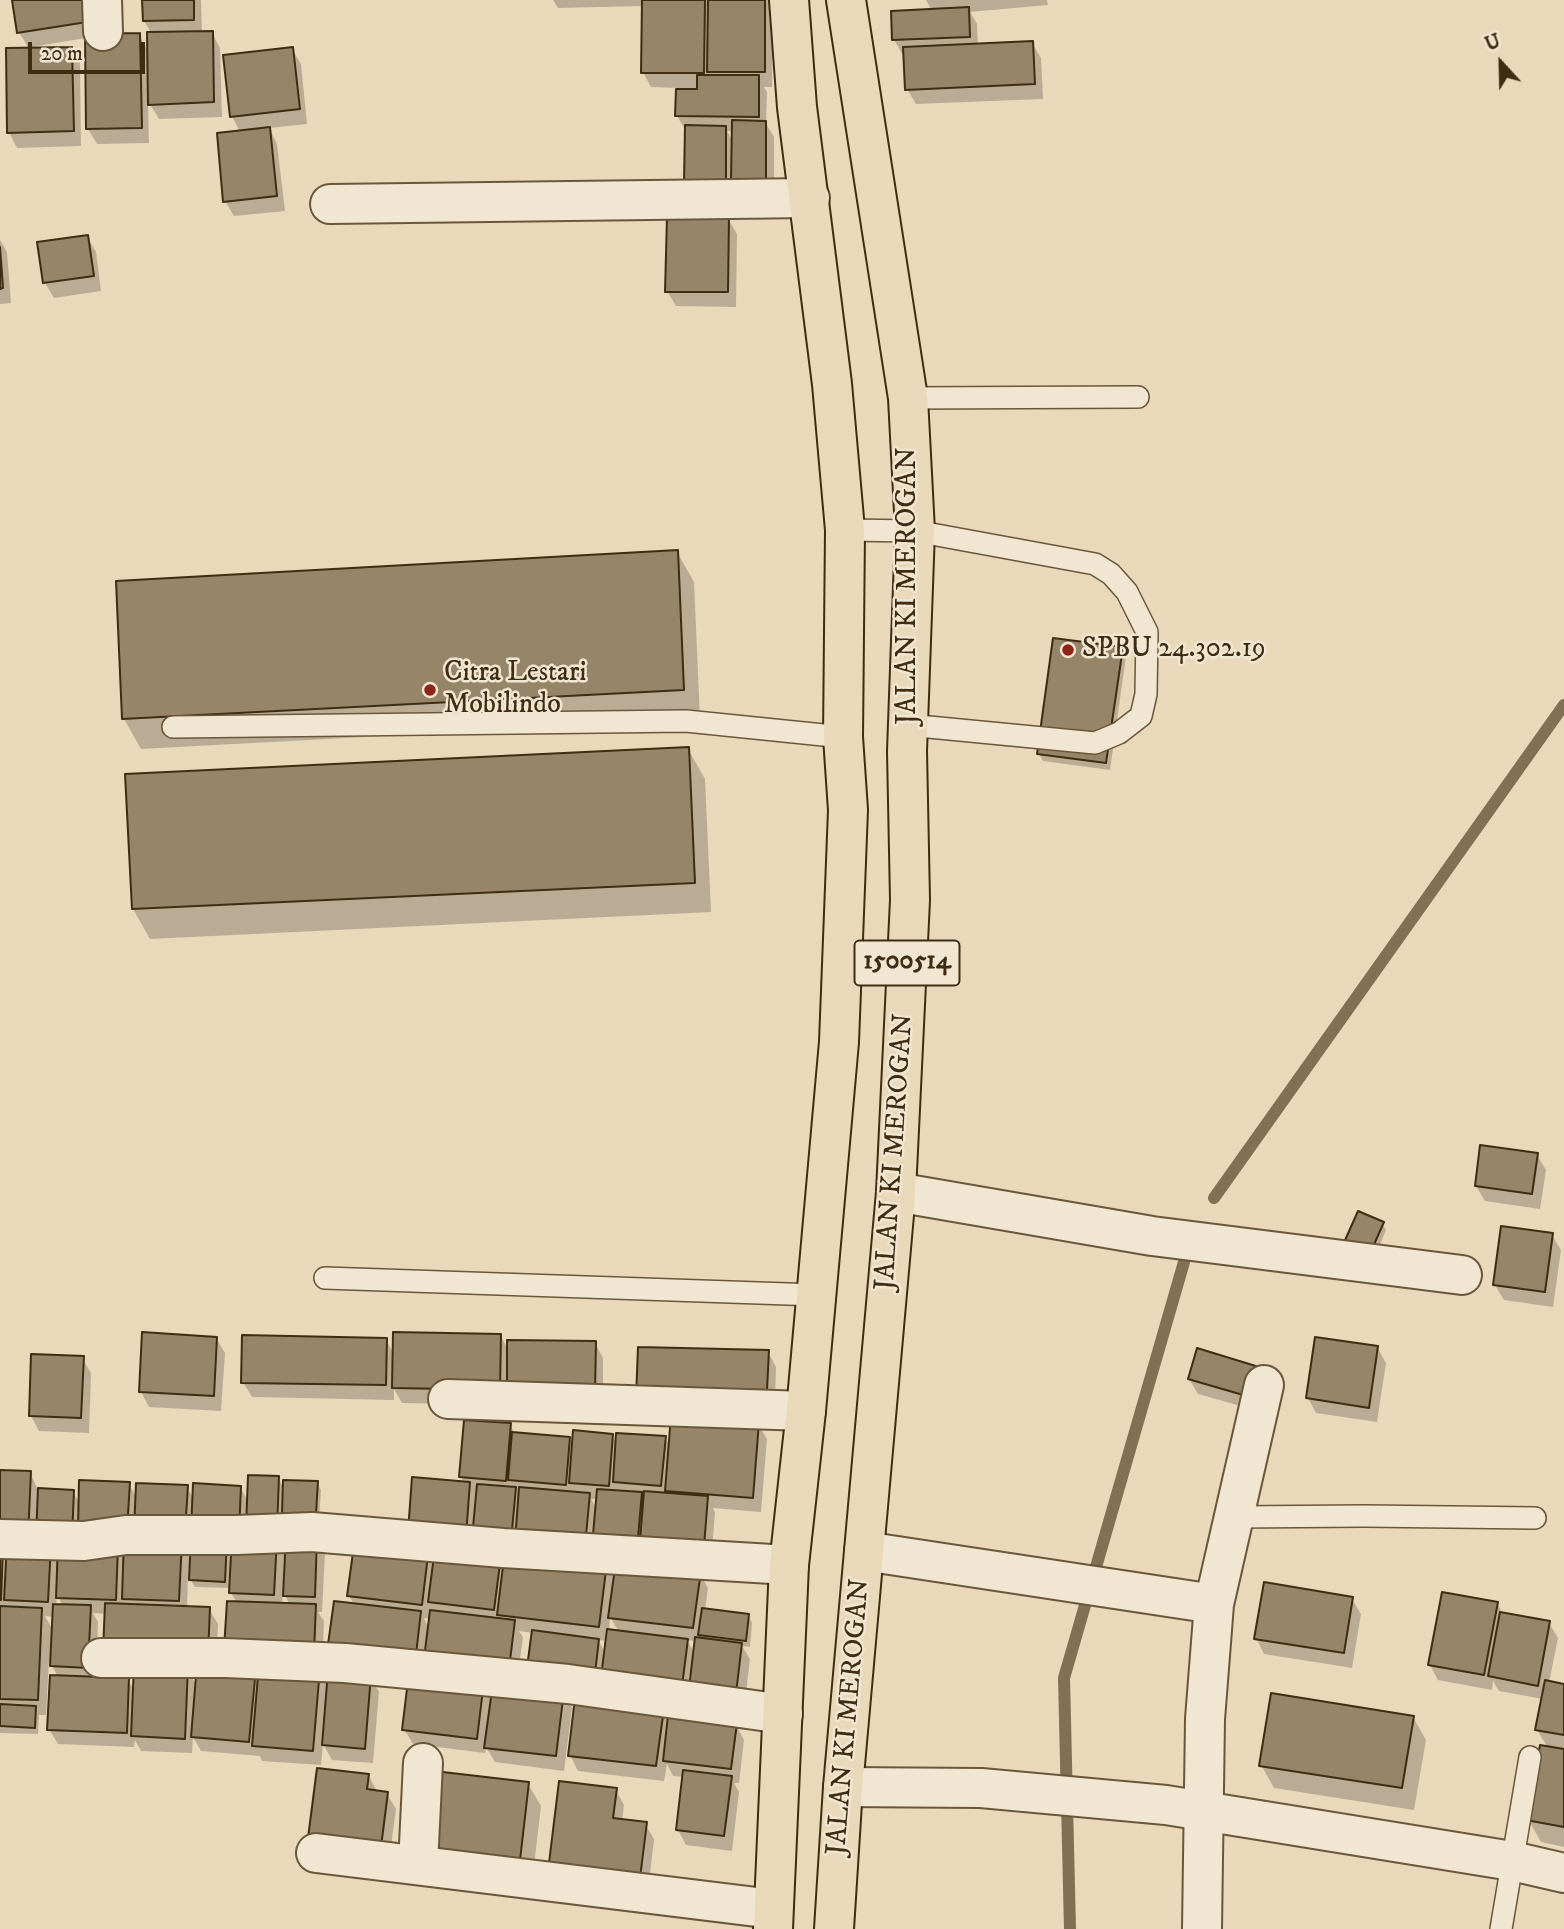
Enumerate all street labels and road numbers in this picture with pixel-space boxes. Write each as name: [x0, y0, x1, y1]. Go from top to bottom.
street label: JALAN KI MEROGAN: [892, 447, 926, 725]
road number: 1500514: [855, 940, 960, 986]
street label: JALAN KI MEROGAN: [870, 1013, 922, 1291]
street label: JALAN KI MEROGAN: [821, 1577, 879, 1857]

